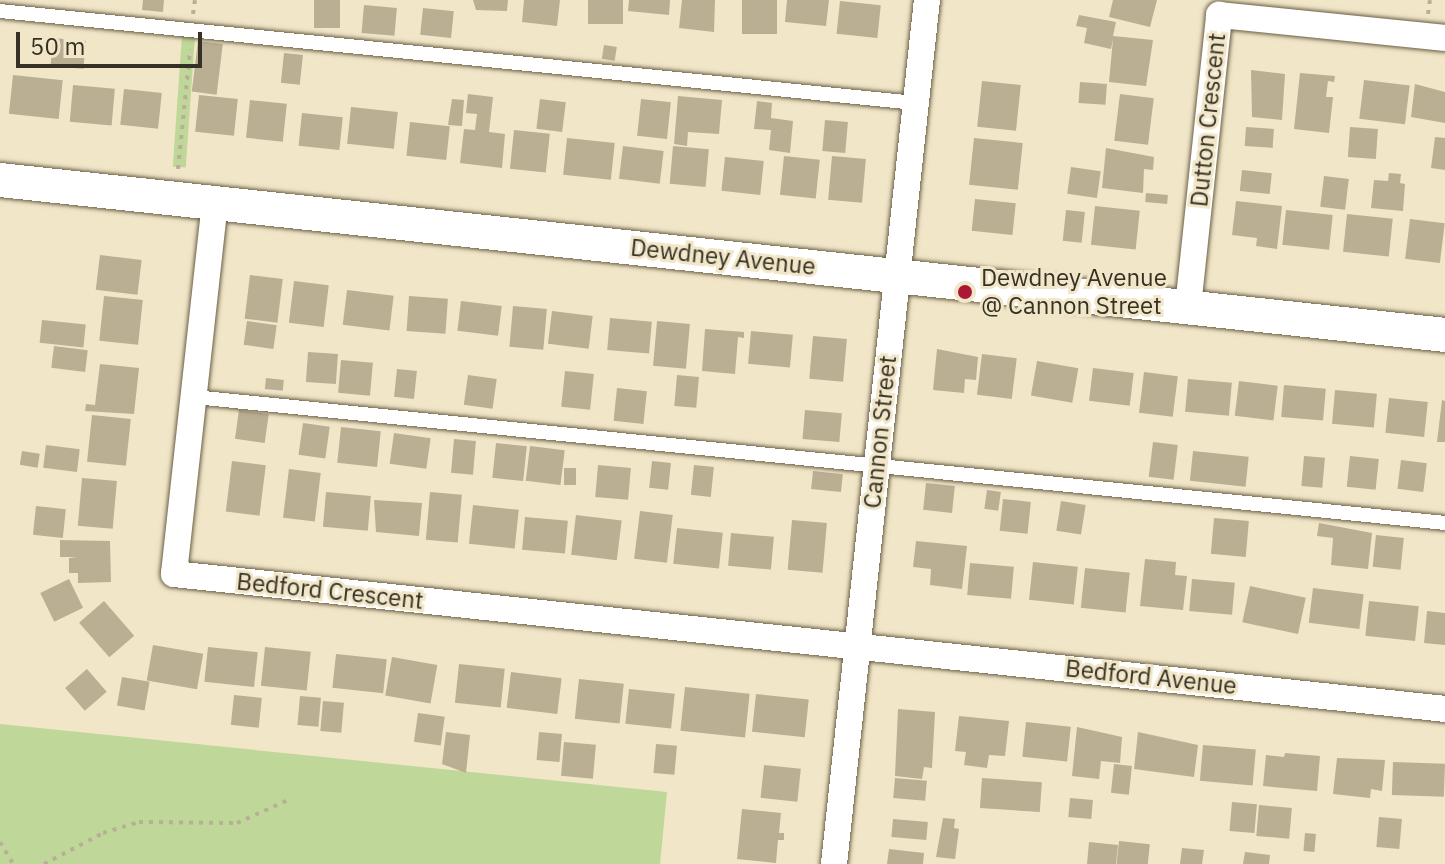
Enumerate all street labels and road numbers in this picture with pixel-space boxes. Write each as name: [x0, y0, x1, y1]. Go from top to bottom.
street label: Dutton Crescent: [1185, 32, 1231, 208]
street label: Dewdney Avenue: [629, 233, 817, 281]
street label: Cannon Street: [858, 354, 902, 510]
street label: Bedford Crescent: [235, 567, 425, 615]
street label: Bedford Avenue: [1064, 654, 1238, 700]

